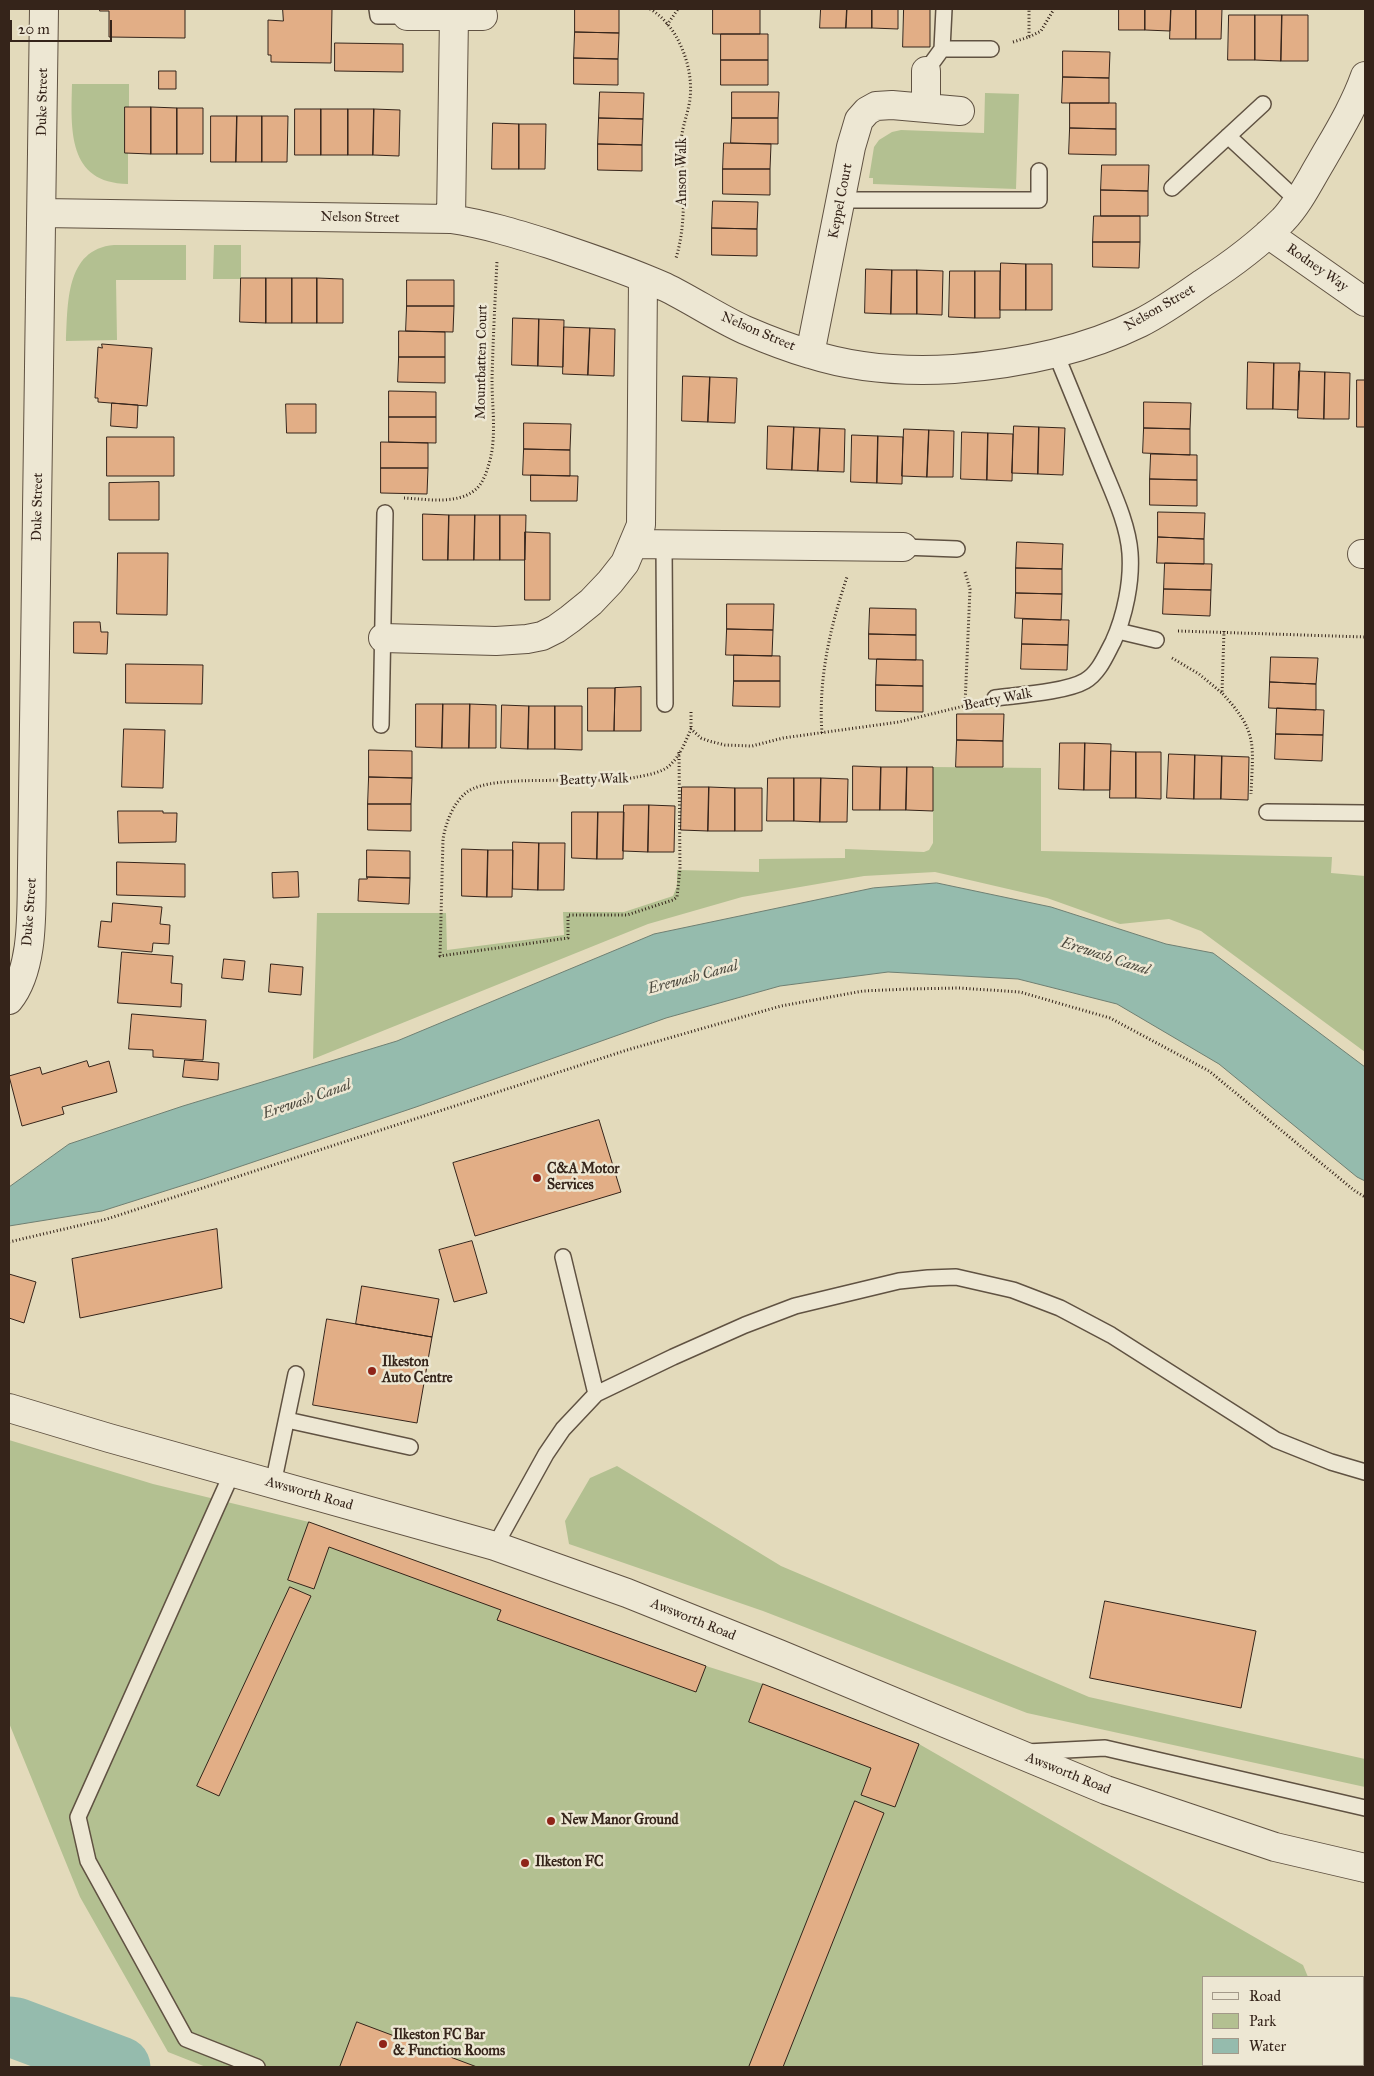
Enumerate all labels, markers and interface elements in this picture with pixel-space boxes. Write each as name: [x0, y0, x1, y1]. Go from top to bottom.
scale bar: [12, 10, 115, 42]
text: 20 m: [18, 20, 50, 38]
street label: Duke Street: [34, 68, 52, 136]
street label: Anson Walk: [675, 138, 691, 206]
street label: Keppel Court: [825, 162, 857, 240]
street label: Nelson Street: [320, 209, 400, 227]
street label: Rodney Way: [1283, 241, 1351, 295]
street label: Nelson Street: [1122, 281, 1198, 335]
street label: Mountbatten Court: [473, 304, 491, 420]
street label: Nelson Street: [718, 309, 798, 355]
street label: Duke Street: [29, 473, 47, 541]
street label: Beatty Walk: [962, 685, 1034, 715]
street label: Beatty Walk: [559, 770, 629, 790]
street label: Duke Street: [19, 877, 41, 947]
water label: Erewash Canal: [1058, 934, 1152, 980]
water label: Erewash Canal: [646, 957, 740, 999]
water label: Erewash Canal: [260, 1076, 354, 1124]
place label: C&A Motor Services: [547, 1162, 620, 1194]
marker: C&A Motor Services: [531, 1172, 543, 1184]
place label: Ilkeston Auto Centre: [382, 1355, 453, 1388]
marker: Ilkeston Auto Centre: [366, 1365, 378, 1377]
street label: Awsworth Road: [263, 1473, 355, 1515]
street label: Awsworth Road: [648, 1595, 738, 1645]
street label: Awsworth Road: [1023, 1749, 1113, 1799]
place label: New Manor Ground: [561, 1813, 679, 1829]
marker: New Manor Ground: [545, 1815, 557, 1827]
place label: Ilkeston FC: [535, 1855, 604, 1871]
marker: Ilkeston FC: [519, 1857, 531, 1869]
legend: [1202, 1976, 1364, 2066]
text: Road: [1249, 1987, 1281, 2005]
text: Park: [1249, 2012, 1276, 2030]
place label: Ilkeston FC Bar & Function Rooms: [393, 2028, 505, 2060]
text: Water: [1249, 2037, 1286, 2055]
marker: Ilkeston FC Bar & Function Rooms: [377, 2038, 389, 2050]

